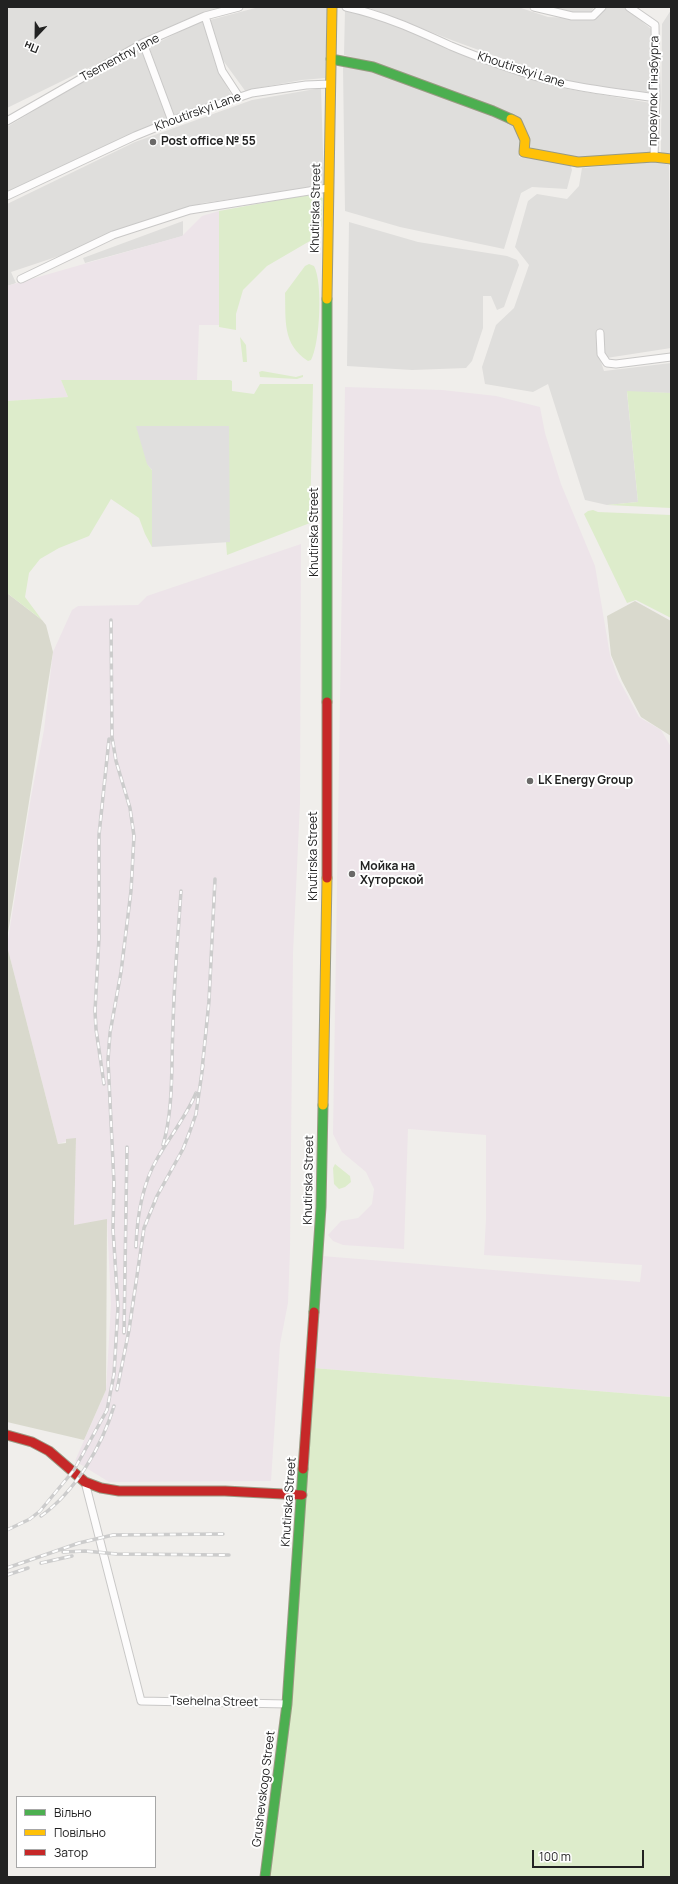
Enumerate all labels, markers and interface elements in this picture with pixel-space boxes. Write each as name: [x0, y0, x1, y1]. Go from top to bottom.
north arrow: [16, 16, 56, 56]
street label: Tsementny lane: [78, 31, 162, 85]
street label: провулок Гінзбурга: [646, 36, 662, 146]
text: Пн: [22, 38, 41, 57]
street label: Khoutirskyi Lane: [476, 49, 566, 91]
street label: Khoutirskyi Lane: [153, 90, 243, 134]
place label: Post office № 55: [161, 135, 256, 149]
marker: Post office № 55: [148, 137, 158, 147]
street label: Khutirska Street: [308, 163, 324, 253]
street label: Khutirska Street: [308, 487, 322, 577]
place label: LK Energy Group: [538, 774, 633, 788]
marker: LK Energy Group: [525, 776, 535, 786]
street label: Khutirska Street: [307, 811, 321, 901]
place label: Мойка на Хуторской: [360, 860, 424, 888]
marker: Мойка на Хуторской: [347, 869, 357, 879]
street label: Khutirska Street: [301, 1135, 317, 1225]
street label: Khutirska Street: [279, 1457, 299, 1547]
street label: Tsehelna Street: [170, 1694, 258, 1710]
street label: Grushevskogo Street: [250, 1730, 278, 1848]
legend: [16, 1796, 156, 1868]
text: Вільно: [54, 1804, 92, 1821]
text: Повільно: [54, 1824, 106, 1841]
scale bar: [534, 1842, 646, 1868]
text: Затор: [54, 1844, 88, 1861]
text: 100 m: [539, 1848, 571, 1865]

